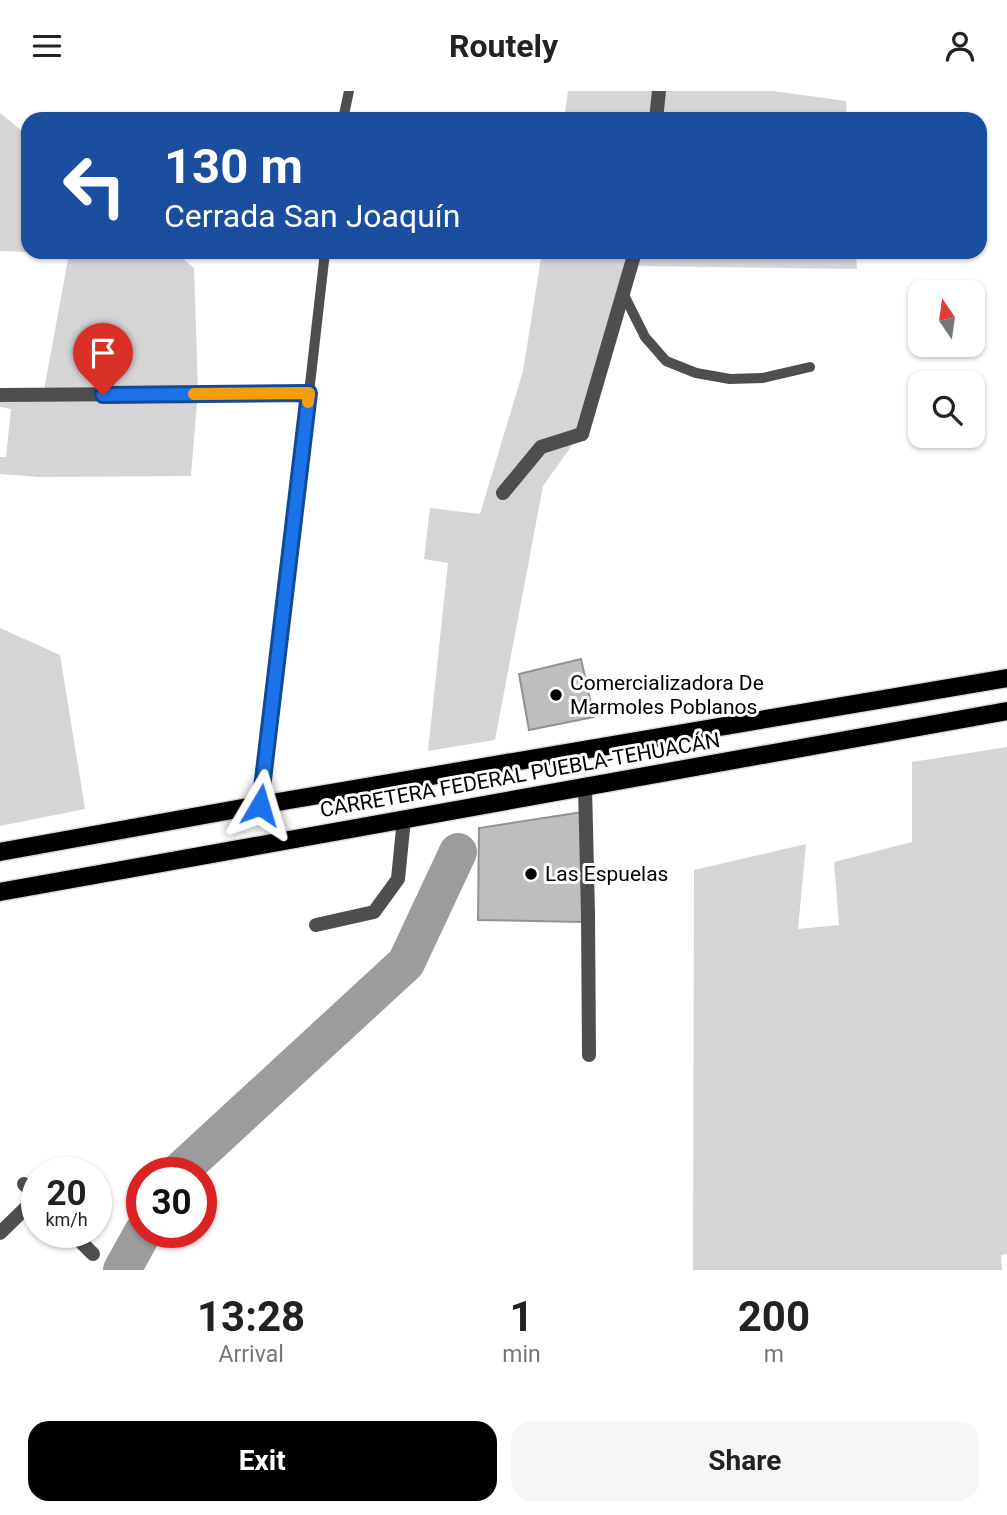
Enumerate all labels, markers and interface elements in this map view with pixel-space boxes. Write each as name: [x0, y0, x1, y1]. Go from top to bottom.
icon: menu: [28, 27, 66, 65]
text: Routely: [449, 27, 558, 65]
icon: person: [941, 27, 979, 65]
text: 130 m: [164, 138, 303, 195]
icon: left: [49, 140, 140, 231]
text: Cerrada San Joaquín: [164, 197, 460, 235]
north arrow: [908, 280, 985, 357]
map controls: [908, 280, 985, 448]
pin: [73, 323, 133, 395]
icon: arrive: [84, 334, 122, 372]
button: search: [908, 371, 985, 448]
place label: Comercializadora De Marmoles Poblanos: [570, 671, 764, 719]
marker: Comercializadora De Marmoles Poblanos: [548, 687, 564, 703]
street label: CARRETERA FEDERAL PUEBLA-TEHUACÁN: [318, 728, 722, 822]
position arrow: [223, 768, 297, 842]
place label: Las Espuelas: [545, 862, 668, 886]
marker: Las Espuelas: [523, 866, 539, 882]
speed limit sign: 30: [126, 1157, 217, 1248]
text: 20: [46, 1173, 87, 1214]
text: km/h: [45, 1209, 88, 1230]
text: 13:28: [197, 1292, 305, 1341]
text: 1: [509, 1292, 534, 1341]
text: 200: [738, 1292, 810, 1341]
text: Arrival: [218, 1341, 284, 1368]
text: min: [502, 1341, 541, 1368]
text: m: [764, 1341, 784, 1368]
button: Exit: [28, 1421, 497, 1501]
button: Share: [511, 1421, 979, 1501]

